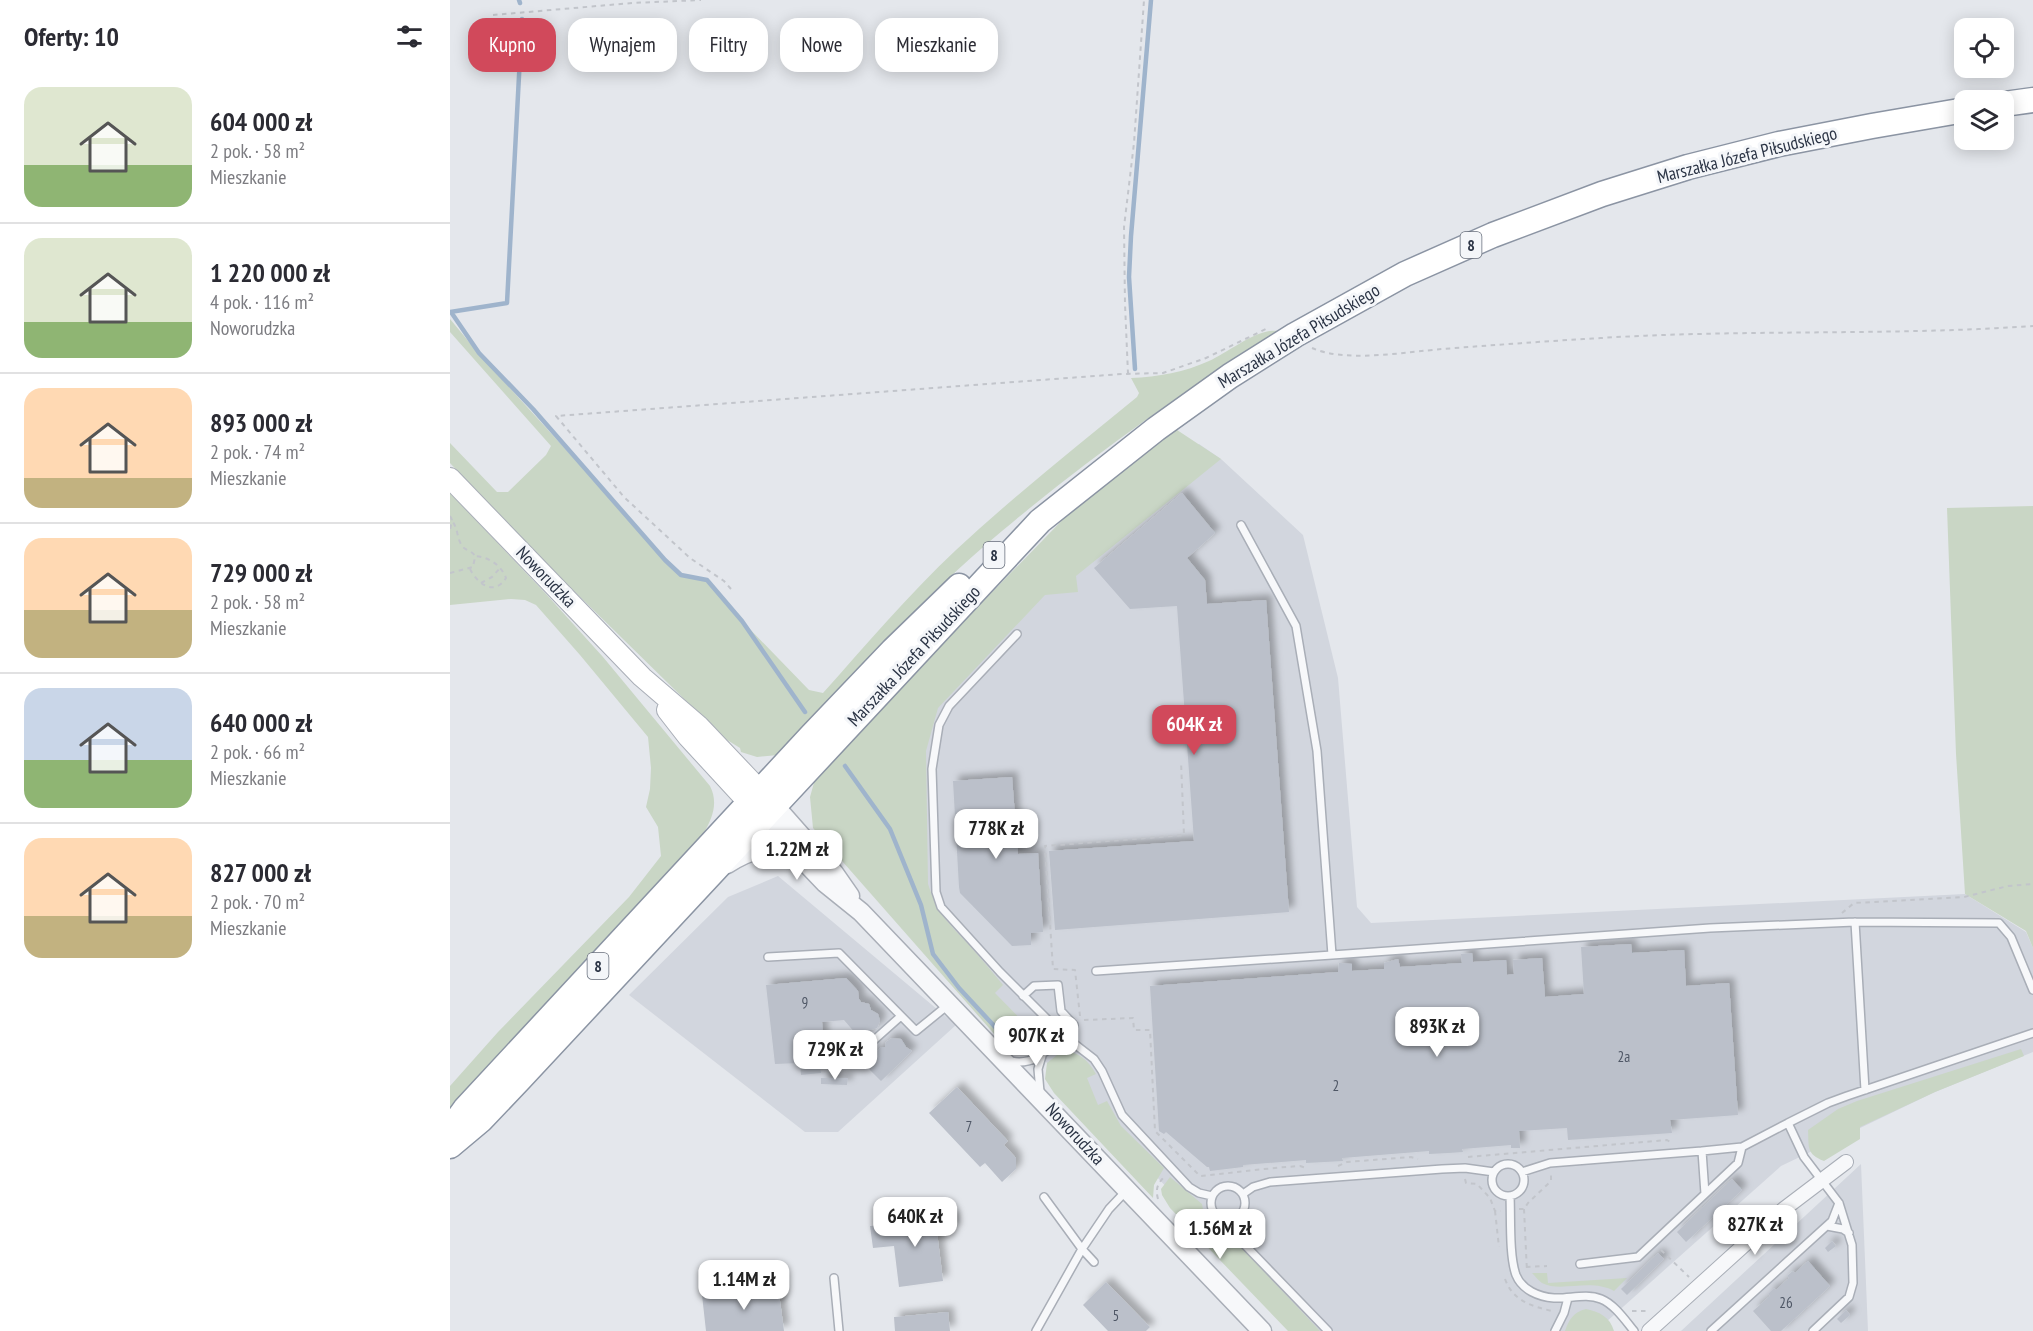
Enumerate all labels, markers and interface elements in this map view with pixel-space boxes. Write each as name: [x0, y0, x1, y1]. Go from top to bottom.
chip: Kupno: [468, 18, 556, 72]
chip: Wynajem: [568, 18, 677, 72]
chip: Filtry: [689, 18, 768, 72]
chip: Nowe: [780, 18, 863, 72]
chip: Mieszkanie: [875, 18, 998, 72]
map controls: [1954, 18, 2014, 150]
button: locate: [1954, 18, 2014, 78]
text: Oferty: 10: [24, 20, 119, 53]
icon: filters: [393, 20, 426, 53]
button: layers: [1954, 90, 2014, 150]
text: 604 000 zł: [210, 105, 312, 138]
icon: home: [72, 111, 144, 183]
street label: Marszałka Józefa Piłsudskiego: [1655, 121, 1839, 188]
text: 2 pok. · 58 m²: [210, 138, 305, 164]
text: Mieszkanie: [210, 164, 286, 190]
road number: 8: [1460, 232, 1482, 258]
text: 1 220 000 zł: [210, 256, 330, 289]
icon: home: [72, 262, 144, 334]
street label: Marszałka Józefa Piłsudskiego: [1214, 278, 1384, 393]
text: 4 pok. · 116 m²: [210, 289, 314, 315]
text: Noworudzka: [210, 315, 295, 341]
text: 893 000 zł: [210, 406, 312, 439]
icon: home: [72, 412, 144, 484]
text: 2 pok. · 74 m²: [210, 439, 305, 465]
text: Mieszkanie: [210, 465, 286, 491]
street label: Noworudzka: [511, 541, 581, 612]
road number: 8: [984, 542, 1004, 568]
text: 729 000 zł: [210, 556, 312, 589]
icon: home: [72, 562, 144, 634]
street label: Marszałka Józefa Piłsudskiego: [842, 580, 985, 731]
text: 2 pok. · 58 m²: [210, 589, 305, 615]
text: Mieszkanie: [210, 615, 286, 641]
pin: 604K zł: [1139, 705, 1249, 756]
text: 640 000 zł: [210, 706, 312, 739]
text: 604K zł: [1166, 711, 1222, 737]
icon: home: [72, 712, 144, 784]
text: 2 pok. · 66 m²: [210, 739, 305, 765]
text: Mieszkanie: [210, 765, 286, 791]
pin: 778K zł: [941, 809, 1051, 860]
text: 778K zł: [968, 815, 1024, 841]
pin: 1.22M zł: [735, 830, 859, 881]
text: 1.22M zł: [765, 836, 829, 862]
text: 827 000 zł: [210, 856, 311, 889]
icon: home: [72, 862, 144, 934]
text: 2 pok. · 70 m²: [210, 889, 305, 915]
text: Mieszkanie: [210, 915, 286, 941]
road number: 8: [588, 953, 608, 979]
house number: 9: [802, 993, 808, 1012]
pin: 893K zł: [1382, 1007, 1492, 1058]
text: 893K zł: [1409, 1013, 1465, 1039]
pin: 907K zł: [981, 1016, 1091, 1067]
text: 907K zł: [1008, 1022, 1064, 1048]
pin: 729K zł: [780, 1030, 890, 1081]
text: 729K zł: [807, 1036, 863, 1062]
house number: 2a: [1618, 1047, 1630, 1066]
house number: 2: [1333, 1076, 1339, 1095]
street label: Noworudzka: [1041, 1098, 1110, 1170]
house number: 7: [966, 1117, 972, 1136]
pin: 640K zł: [860, 1197, 970, 1248]
text: 640K zł: [887, 1203, 943, 1229]
pin: 827K zł: [1700, 1205, 1810, 1256]
pin: 1.56M zł: [1158, 1209, 1282, 1260]
text: 827K zł: [1727, 1211, 1783, 1237]
text: 1.56M zł: [1188, 1215, 1252, 1241]
pin: 1.14M zł: [682, 1260, 806, 1311]
text: 1.14M zł: [712, 1266, 776, 1292]
house number: 26: [1779, 1293, 1793, 1312]
house number: 5: [1113, 1306, 1119, 1325]

